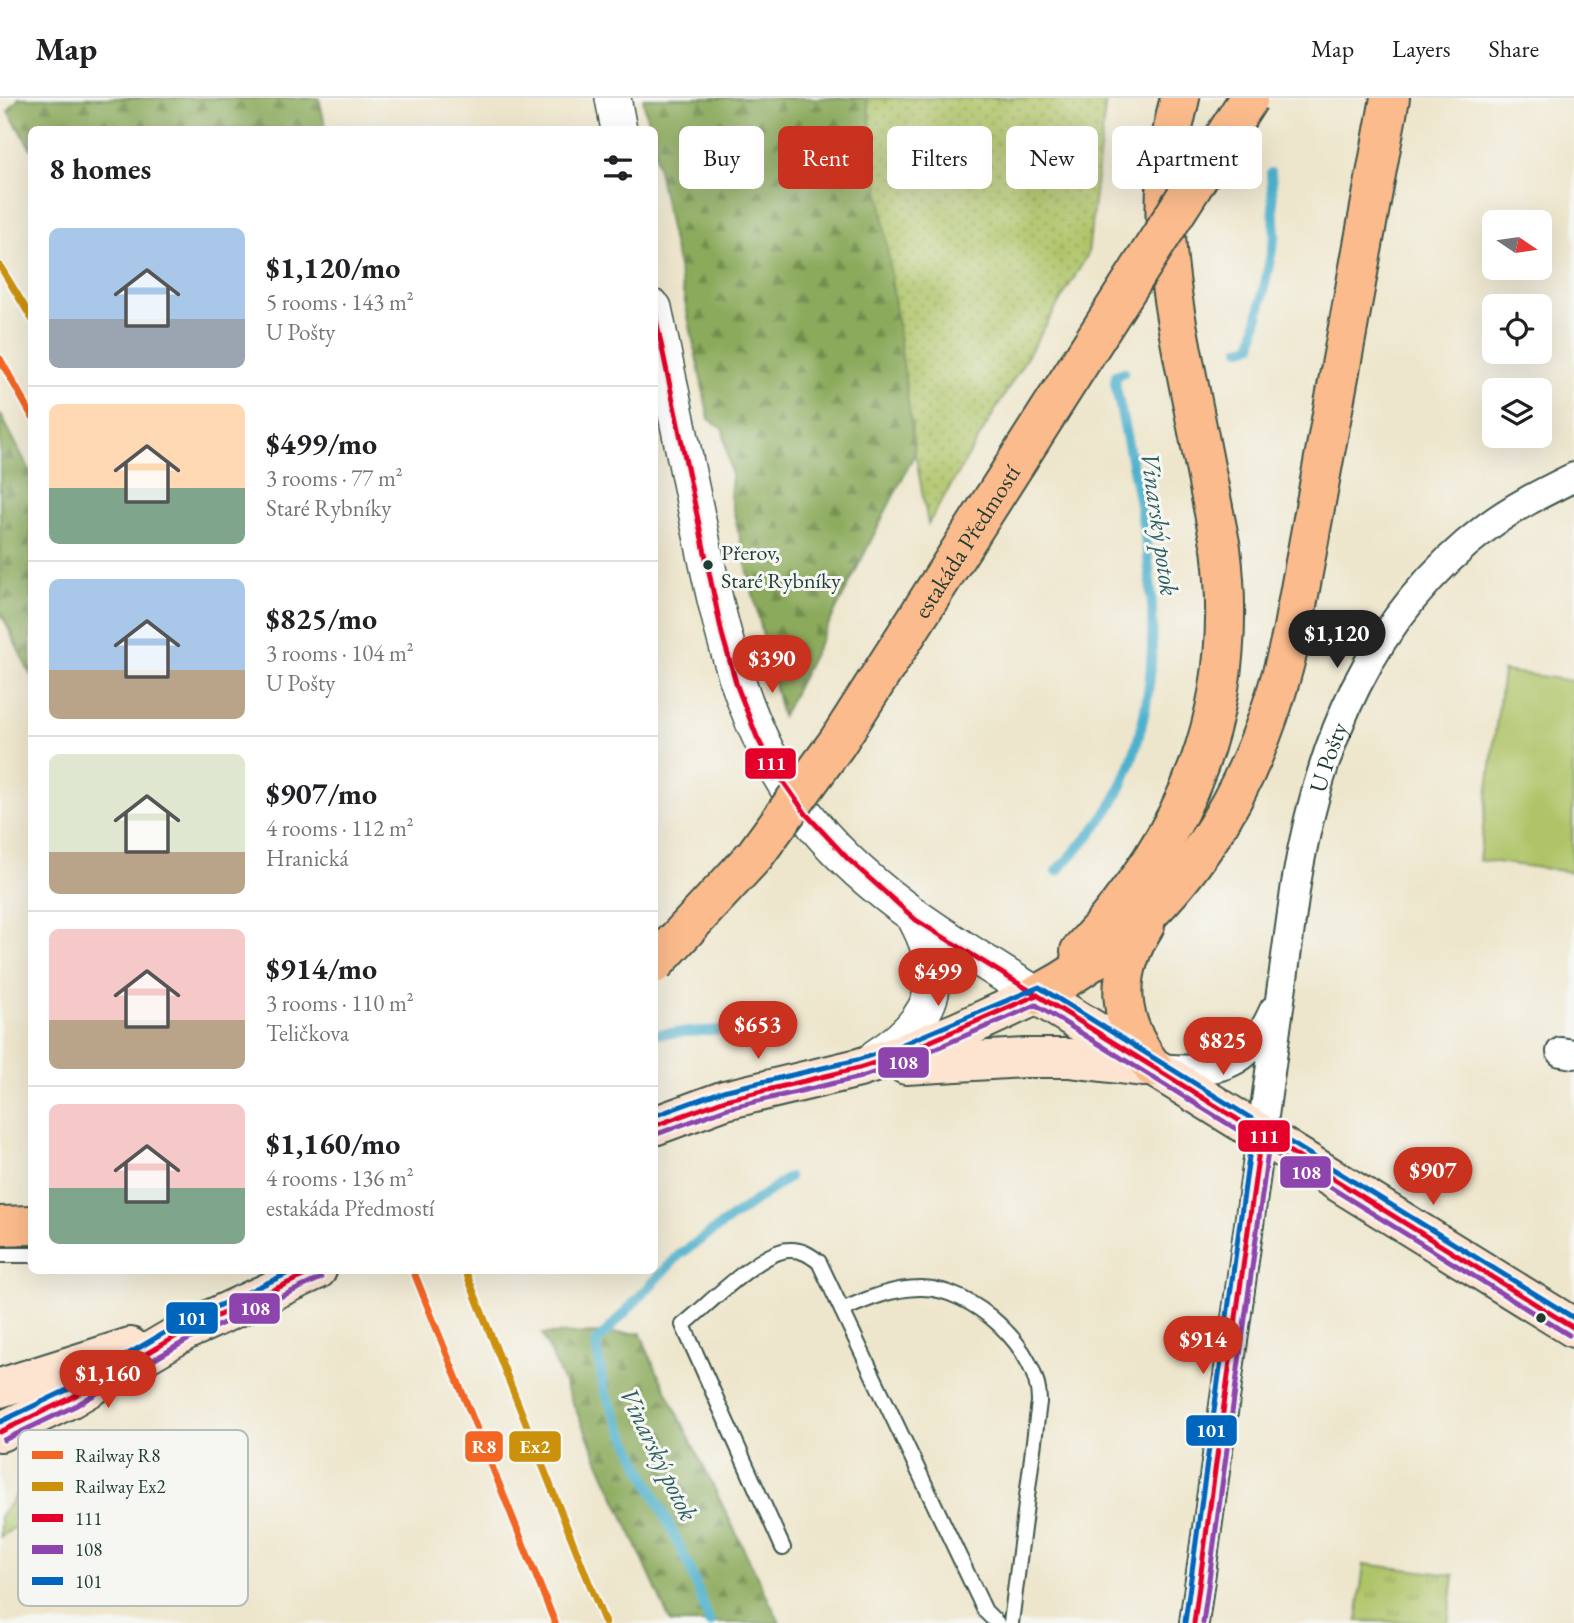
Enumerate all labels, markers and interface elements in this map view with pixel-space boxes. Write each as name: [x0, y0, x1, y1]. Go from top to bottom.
text: Map: [35, 27, 97, 70]
text: Map: [1311, 33, 1354, 64]
text: Layers: [1392, 33, 1451, 64]
text: Share: [1489, 33, 1539, 64]
chip: Buy: [679, 126, 764, 189]
chip: Rent: [778, 126, 873, 189]
chip: Filters: [887, 126, 992, 189]
chip: New: [1006, 126, 1098, 189]
chip: Apartment: [1112, 126, 1262, 189]
text: 8 homes: [49, 149, 151, 188]
icon: filters: [599, 149, 637, 187]
north arrow: [1482, 210, 1552, 280]
map controls: [1482, 210, 1552, 448]
text: $1,120/mo: [266, 248, 400, 287]
icon: home: [105, 256, 189, 340]
text: 5 rooms · 143 m²: [266, 287, 414, 317]
button: locate: [1482, 294, 1552, 364]
text: U Pošty: [266, 317, 335, 347]
button: layers: [1482, 378, 1552, 448]
text: $499/mo: [266, 424, 377, 463]
icon: home: [105, 432, 189, 516]
water label: Vinarský potok: [1133, 450, 1187, 598]
street label: estakáda Předmostí: [906, 458, 1026, 624]
text: 3 rooms · 77 m²: [266, 463, 403, 493]
text: Staré Rybníky: [266, 493, 391, 523]
place label: Přerov, Staré Rybníky: [721, 538, 841, 595]
marker: Přerov, Staré Rybníky: [701, 558, 715, 572]
text: $825/mo: [266, 599, 377, 638]
icon: home: [105, 607, 189, 691]
pin: $1,120: [1280, 610, 1394, 670]
text: $1,120: [1305, 618, 1369, 648]
pin: $390: [731, 636, 813, 695]
text: 3 rooms · 104 m²: [266, 638, 414, 668]
text: $390: [748, 643, 796, 673]
text: U Pošty: [266, 668, 335, 698]
street label: U Pošty: [1301, 717, 1354, 796]
line badge: 111: [744, 747, 797, 780]
text: 111: [756, 751, 786, 776]
text: $907/mo: [266, 774, 377, 813]
icon: home: [105, 782, 189, 866]
text: 4 rooms · 112 m²: [266, 813, 414, 843]
text: Hranická: [266, 843, 349, 873]
pin: $499: [897, 948, 979, 1008]
text: $914/mo: [266, 949, 377, 988]
text: $499: [914, 956, 962, 986]
icon: home: [105, 957, 189, 1041]
text: 3 rooms · 110 m²: [266, 988, 414, 1018]
pin: $653: [717, 1002, 799, 1061]
text: $653: [734, 1009, 782, 1039]
text: Teličkova: [266, 1018, 349, 1048]
pin: $825: [1182, 1018, 1264, 1077]
text: $825: [1199, 1025, 1247, 1055]
line badge: 108: [877, 1046, 930, 1079]
text: 108: [888, 1050, 918, 1075]
line badge: 111: [1237, 1119, 1291, 1153]
text: $1,160/mo: [266, 1124, 400, 1163]
text: 111: [1249, 1124, 1279, 1149]
icon: home: [105, 1132, 189, 1216]
pin: $907: [1392, 1148, 1474, 1207]
line badge: 108: [1279, 1155, 1332, 1189]
text: $907: [1409, 1155, 1457, 1185]
text: 108: [1291, 1160, 1321, 1185]
text: 4 rooms · 136 m²: [266, 1163, 414, 1193]
text: estakáda Předmostí: [266, 1193, 435, 1223]
line badge: 108: [228, 1292, 281, 1325]
text: 108: [240, 1296, 270, 1321]
line badge: 101: [165, 1301, 219, 1335]
text: 101: [177, 1306, 207, 1331]
unlabelled marker: [1534, 1311, 1548, 1325]
pin: $914: [1162, 1316, 1244, 1376]
text: $914: [1179, 1324, 1227, 1354]
pin: $1,160: [51, 1350, 165, 1410]
text: $1,160: [76, 1358, 140, 1388]
water label: Vinarský potok: [612, 1382, 706, 1527]
line badge: 101: [1185, 1414, 1238, 1447]
text: 101: [1196, 1418, 1226, 1443]
legend: [18, 1430, 248, 1606]
line badge: R8: [464, 1430, 504, 1463]
line badge: Ex2: [508, 1430, 562, 1463]
text: R8: [472, 1434, 496, 1459]
text: Ex2: [520, 1434, 550, 1459]
text: Railway R8: [75, 1443, 160, 1468]
text: Railway Ex2: [75, 1474, 166, 1499]
text: 111: [75, 1506, 102, 1531]
text: 108: [75, 1537, 102, 1562]
text: 101: [75, 1569, 102, 1594]

